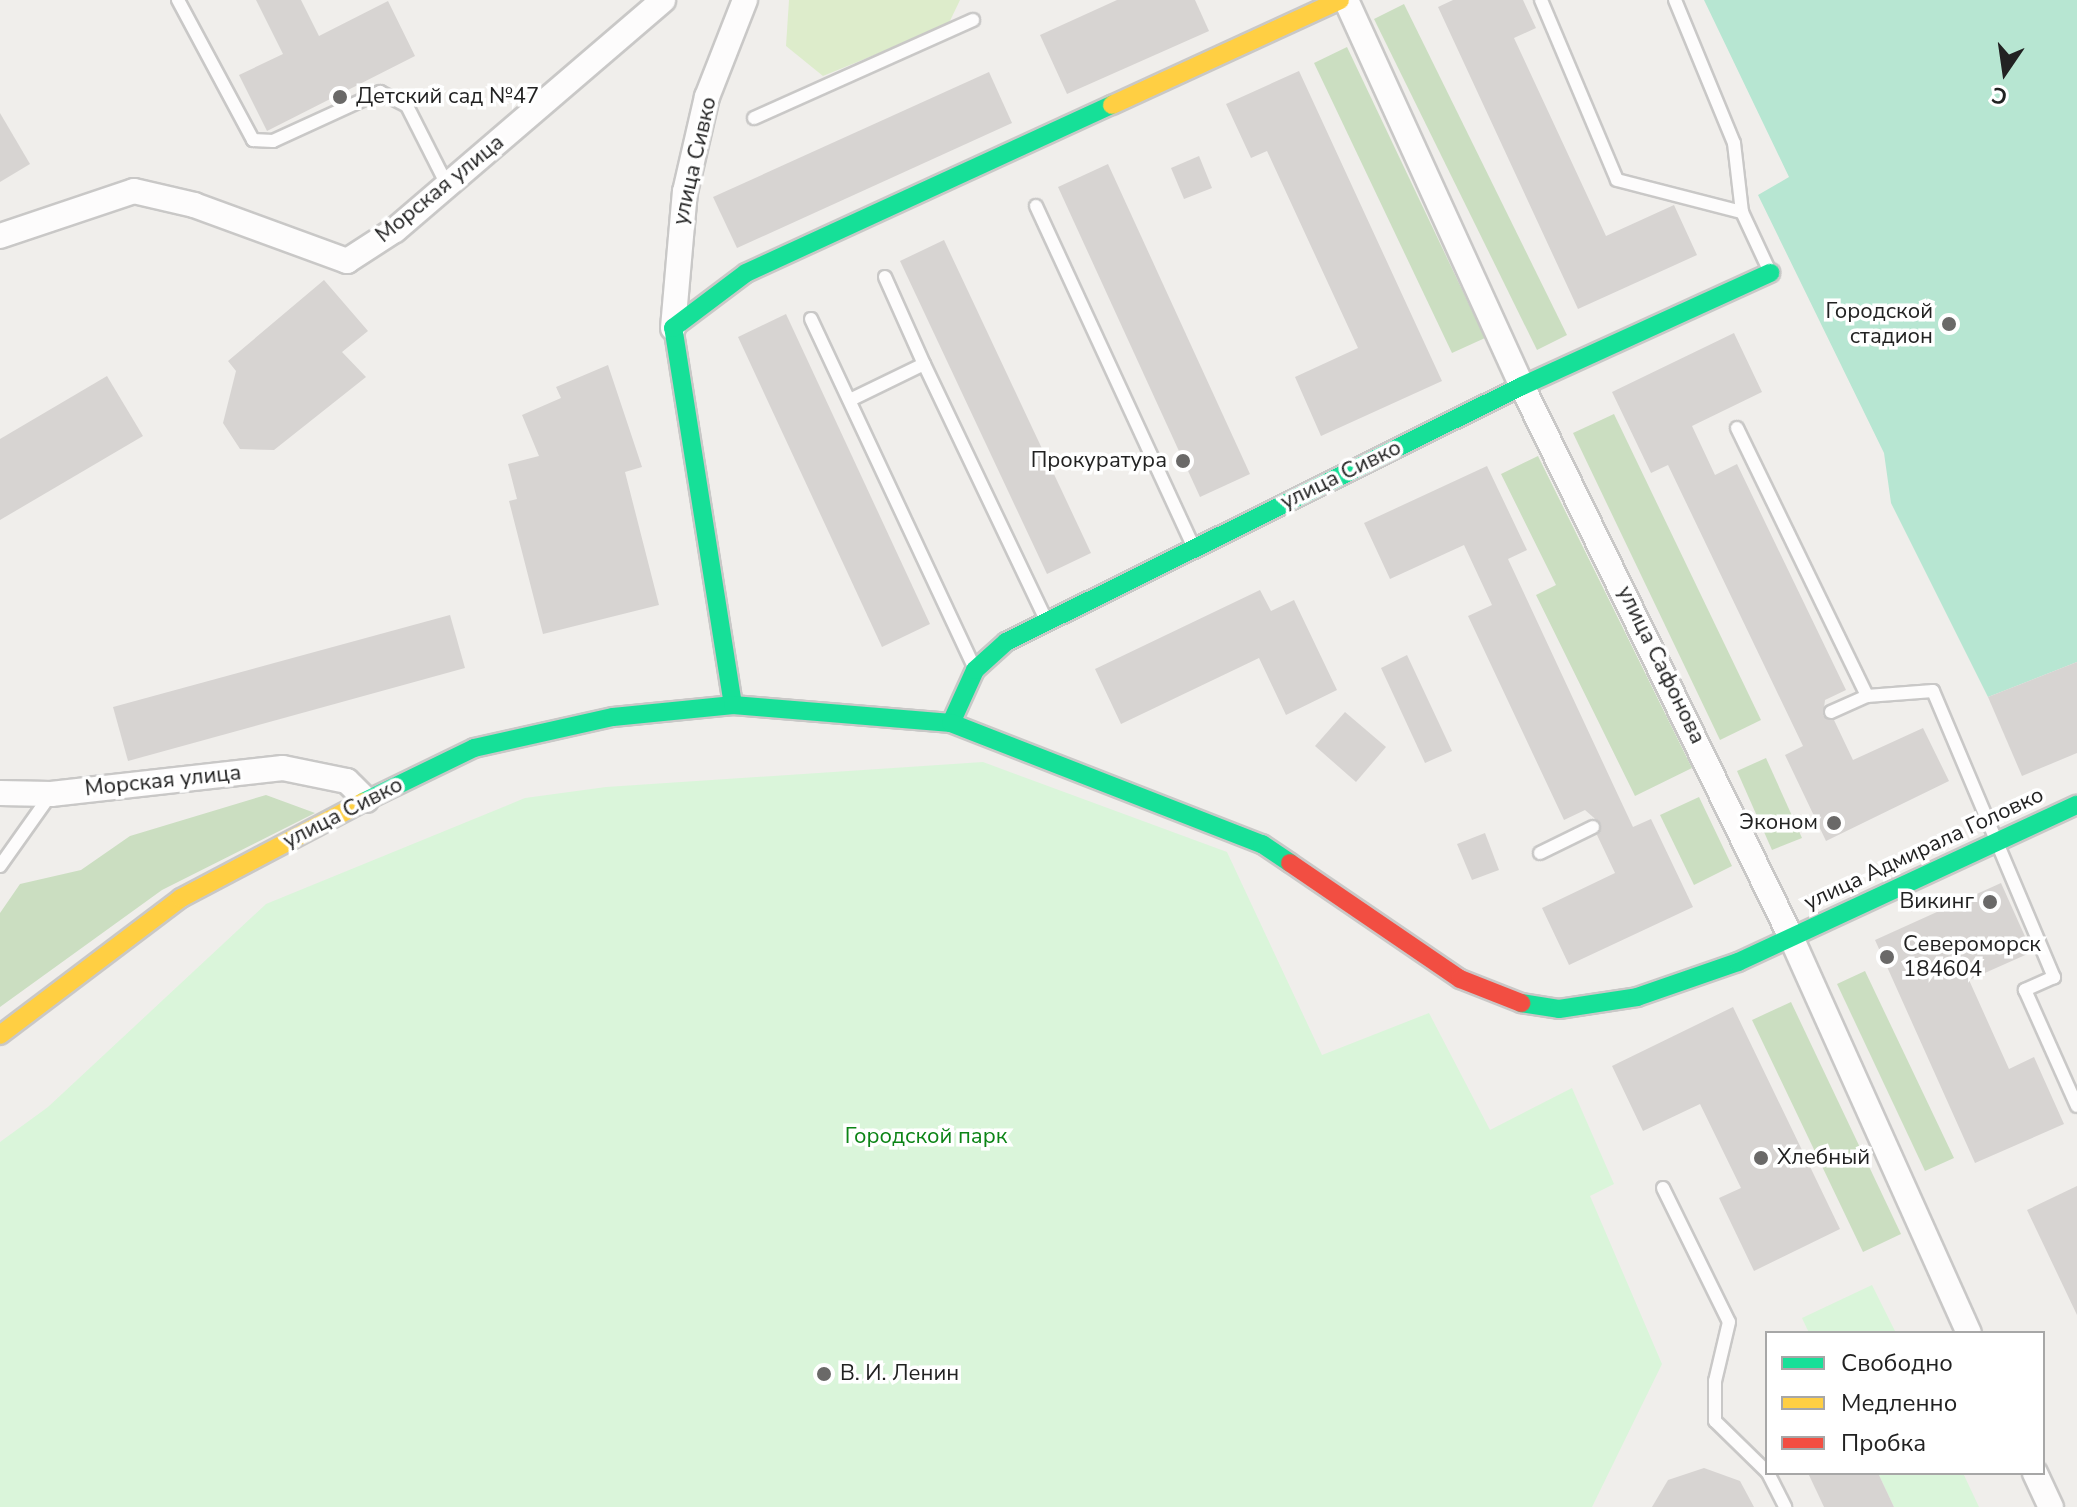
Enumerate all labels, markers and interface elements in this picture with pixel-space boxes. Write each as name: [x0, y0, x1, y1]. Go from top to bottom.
north arrow: [1965, 32, 2045, 112]
text: С: [1989, 79, 2010, 112]
place label: Детский сад №47: [356, 84, 539, 110]
marker: Детский сад №47: [331, 88, 349, 106]
street label: улица Сивко: [667, 94, 723, 228]
street label: Морская улица: [371, 129, 509, 249]
place label: Городской стадион: [1825, 298, 1933, 350]
marker: Городской стадион: [1940, 315, 1958, 333]
street label: улица Сивко: [1276, 434, 1406, 516]
place label: Прокуратура: [1031, 448, 1167, 474]
marker: Прокуратура: [1174, 452, 1192, 470]
street label: улица Сафонова: [1611, 582, 1711, 748]
street label: Морская улица: [84, 760, 242, 802]
street label: улица Сивко: [279, 772, 407, 854]
street label: улица Адмирала Головко: [1800, 782, 2048, 916]
place label: Эконом: [1739, 810, 1818, 836]
marker: Эконом: [1825, 814, 1843, 832]
place label: Викинг: [1899, 889, 1974, 915]
marker: Викинг: [1981, 893, 1999, 911]
place label: Североморск 184604: [1903, 931, 2041, 982]
marker: Североморск 184604: [1878, 948, 1896, 966]
park label: Городской парк: [845, 1124, 1007, 1150]
place label: Хлебный: [1777, 1145, 1870, 1171]
marker: Хлебный: [1752, 1149, 1770, 1167]
legend: [1765, 1331, 2045, 1475]
text: Свободно: [1841, 1347, 1953, 1379]
place label: В. И. Ленин: [840, 1361, 959, 1387]
marker: В. И. Ленин: [815, 1365, 833, 1383]
text: Медленно: [1841, 1387, 1957, 1419]
text: Пробка: [1841, 1427, 1926, 1459]

